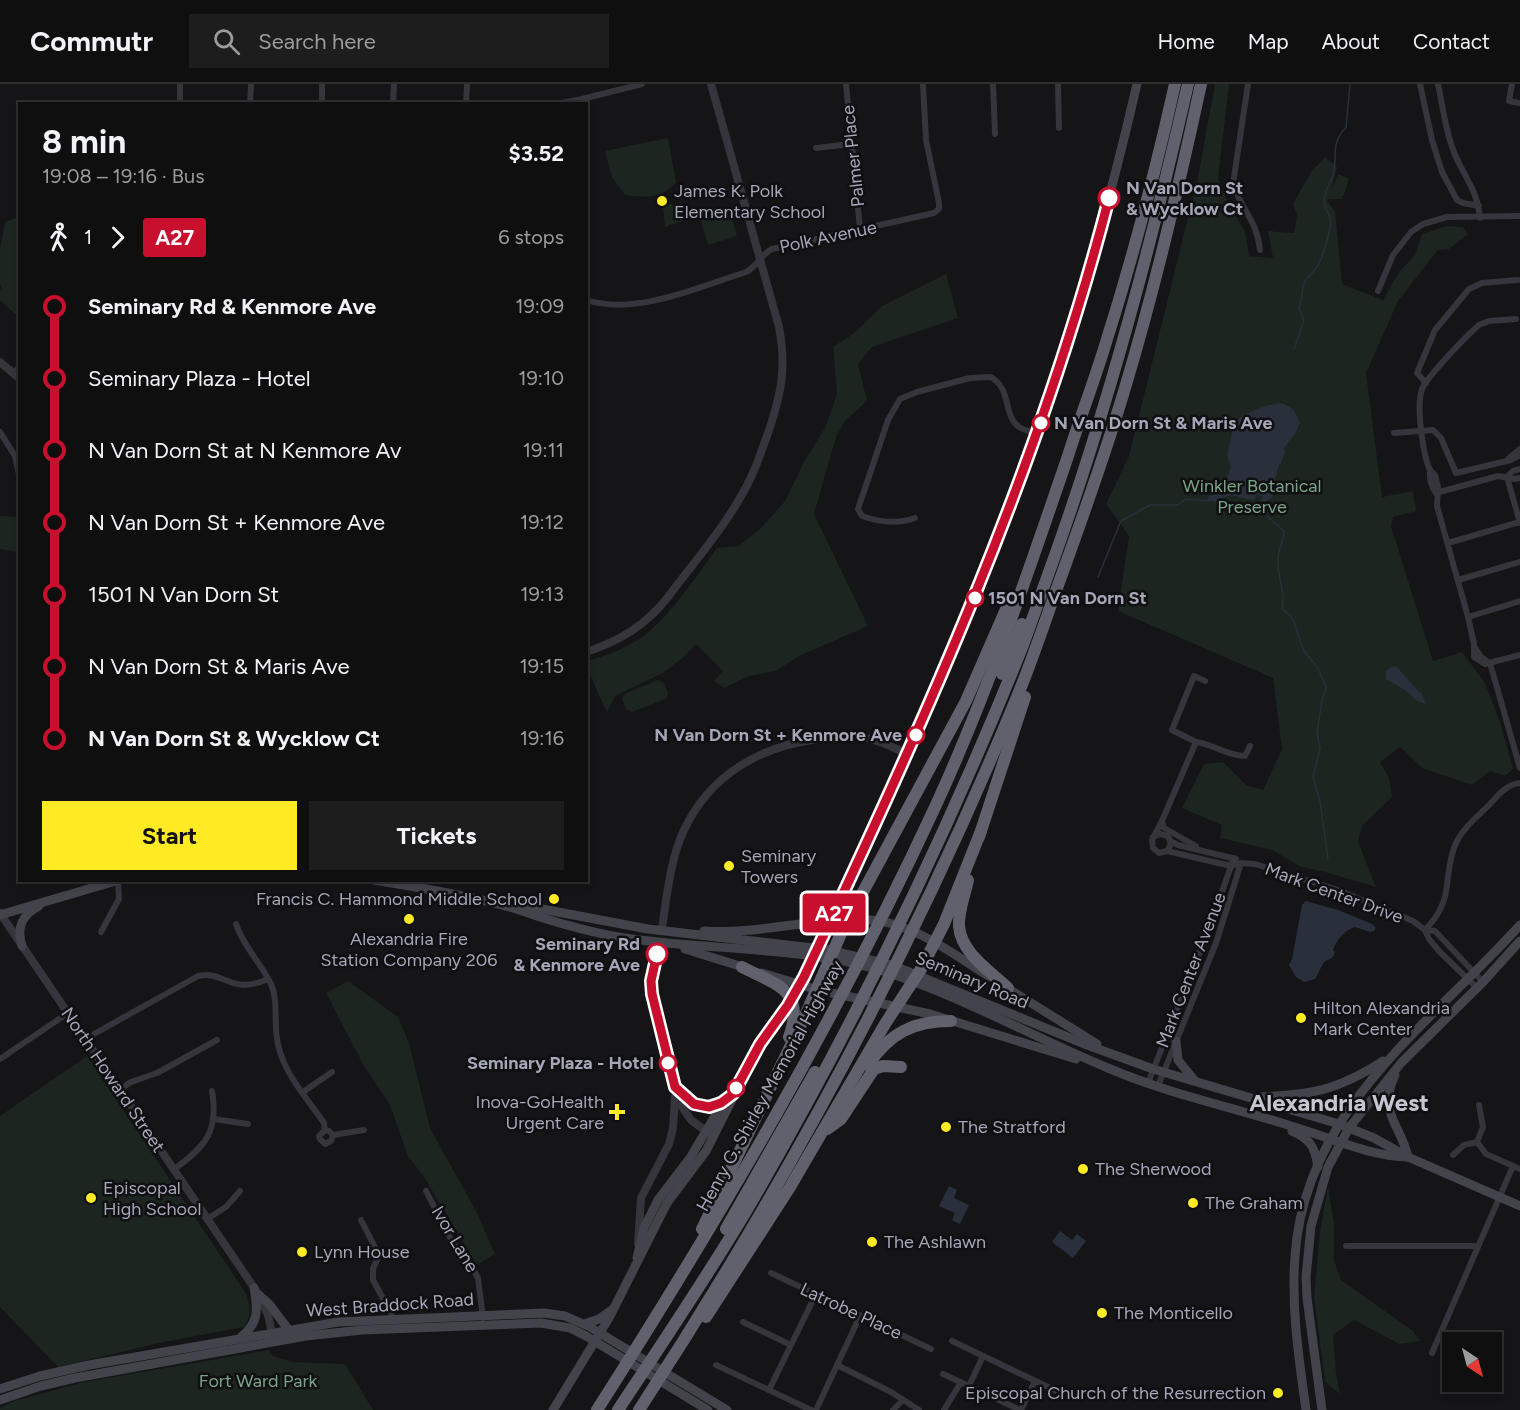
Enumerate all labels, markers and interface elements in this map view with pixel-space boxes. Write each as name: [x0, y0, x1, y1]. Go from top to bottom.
search box: [189, 14, 609, 68]
text: Commutr: [30, 24, 153, 58]
icon: search: [210, 25, 243, 58]
text: Search here: [258, 28, 376, 55]
text: Home: [1158, 29, 1215, 54]
text: Map: [1248, 29, 1289, 54]
text: About: [1322, 29, 1380, 54]
text: Contact: [1413, 29, 1490, 54]
street label: Palmer Place: [837, 104, 869, 208]
text: 8 min: [42, 122, 126, 161]
text: $3.52: [509, 140, 564, 167]
text: 19:08 – 19:16 · Bus: [42, 164, 205, 188]
place label: N Van Dorn St & Wycklow Ct: [1126, 177, 1243, 220]
place label: James K. Polk Elementary School: [674, 180, 825, 223]
marker: N Van Dorn St & Wycklow Ct: [1098, 187, 1120, 209]
marker: James K. Polk Elementary School: [655, 194, 669, 208]
street label: Polk Avenue: [777, 216, 879, 258]
icon: walk: [42, 221, 75, 254]
icon: forward: [101, 221, 134, 254]
text: 1: [84, 225, 92, 249]
text: A27: [155, 225, 194, 250]
text: 6 stops: [498, 225, 564, 249]
text: Seminary Rd & Kenmore Ave: [88, 293, 376, 320]
text: 19:09: [515, 294, 564, 318]
text: Seminary Plaza - Hotel: [88, 365, 311, 392]
text: 19:10: [518, 366, 564, 390]
place label: N Van Dorn St & Maris Ave: [1054, 412, 1272, 434]
marker: N Van Dorn St & Maris Ave: [1032, 414, 1050, 432]
text: N Van Dorn St at N Kenmore Av: [88, 437, 401, 464]
text: 19:11: [523, 438, 564, 462]
park label: Winkler Botanical Preserve: [1182, 475, 1322, 518]
text: N Van Dorn St + Kenmore Ave: [88, 509, 385, 536]
text: 19:12: [520, 510, 564, 534]
text: 1501 N Van Dorn St: [88, 581, 279, 608]
text: 19:13: [520, 582, 564, 606]
place label: 1501 N Van Dorn St: [988, 587, 1147, 609]
marker: 1501 N Van Dorn St: [966, 589, 984, 607]
text: N Van Dorn St & Maris Ave: [88, 653, 350, 680]
text: 19:15: [520, 654, 564, 678]
place label: N Van Dorn St + Kenmore Ave: [654, 724, 902, 746]
text: N Van Dorn St & Wycklow Ct: [88, 725, 380, 752]
text: 19:16: [520, 726, 564, 750]
marker: N Van Dorn St + Kenmore Ave: [907, 726, 925, 744]
button: Start: [42, 801, 297, 870]
button: Tickets: [309, 801, 564, 870]
place label: Seminary Towers: [741, 845, 817, 888]
street label: Mark Center Drive: [1262, 858, 1406, 928]
marker: Seminary Towers: [722, 859, 736, 873]
place label: Francis C. Hammond Middle School: [256, 888, 542, 910]
street label: Mark Center Avenue: [1151, 889, 1231, 1051]
marker: Francis C. Hammond Middle School: [547, 892, 561, 906]
line badge: A27: [800, 894, 868, 932]
text: A27: [815, 901, 853, 926]
marker: Alexandria Fire Station Company 206: [402, 912, 416, 926]
place label: Alexandria Fire Station Company 206: [320, 928, 498, 971]
place label: Seminary Rd & Kenmore Ave: [513, 933, 640, 976]
marker: Seminary Rd & Kenmore Ave: [646, 943, 668, 965]
street label: Seminary Road: [912, 946, 1032, 1014]
street label: Henry G. Shirley Memorial Highway: [692, 956, 849, 1215]
place label: Hilton Alexandria Mark Center: [1313, 997, 1450, 1040]
street label: North Howard Street: [56, 1003, 170, 1157]
marker: Hilton Alexandria Mark Center: [1294, 1011, 1308, 1025]
place label: Seminary Plaza - Hotel: [467, 1052, 654, 1074]
marker: Seminary Plaza - Hotel: [659, 1054, 677, 1072]
unlabelled marker: [727, 1079, 745, 1097]
district label: Alexandria West: [1249, 1088, 1429, 1117]
place label: Inova-GoHealth Urgent Care: [476, 1091, 604, 1134]
marker: Inova-GoHealth Urgent Care: [608, 1103, 626, 1121]
place label: The Stratford: [958, 1116, 1066, 1138]
marker: The Stratford: [939, 1120, 953, 1134]
place label: The Sherwood: [1095, 1158, 1212, 1180]
marker: The Sherwood: [1076, 1162, 1090, 1176]
place label: Episcopal High School: [103, 1177, 201, 1220]
marker: Episcopal High School: [84, 1191, 98, 1205]
place label: The Graham: [1205, 1192, 1303, 1214]
marker: The Graham: [1186, 1196, 1200, 1210]
street label: Ivor Lane: [427, 1202, 483, 1276]
place label: The Ashlawn: [884, 1231, 986, 1253]
marker: The Ashlawn: [865, 1235, 879, 1249]
place label: Lynn House: [314, 1241, 410, 1263]
marker: Lynn House: [295, 1245, 309, 1259]
street label: Latrobe Place: [797, 1278, 906, 1344]
street label: West Braddock Road: [305, 1288, 475, 1322]
place label: The Monticello: [1114, 1302, 1233, 1324]
marker: The Monticello: [1095, 1306, 1109, 1320]
north arrow: [1442, 1332, 1502, 1392]
map controls: [1442, 1332, 1502, 1392]
park label: Fort Ward Park: [199, 1370, 318, 1392]
place label: Episcopal Church of the Resurrection: [965, 1382, 1266, 1404]
marker: Episcopal Church of the Resurrection: [1271, 1386, 1285, 1400]

